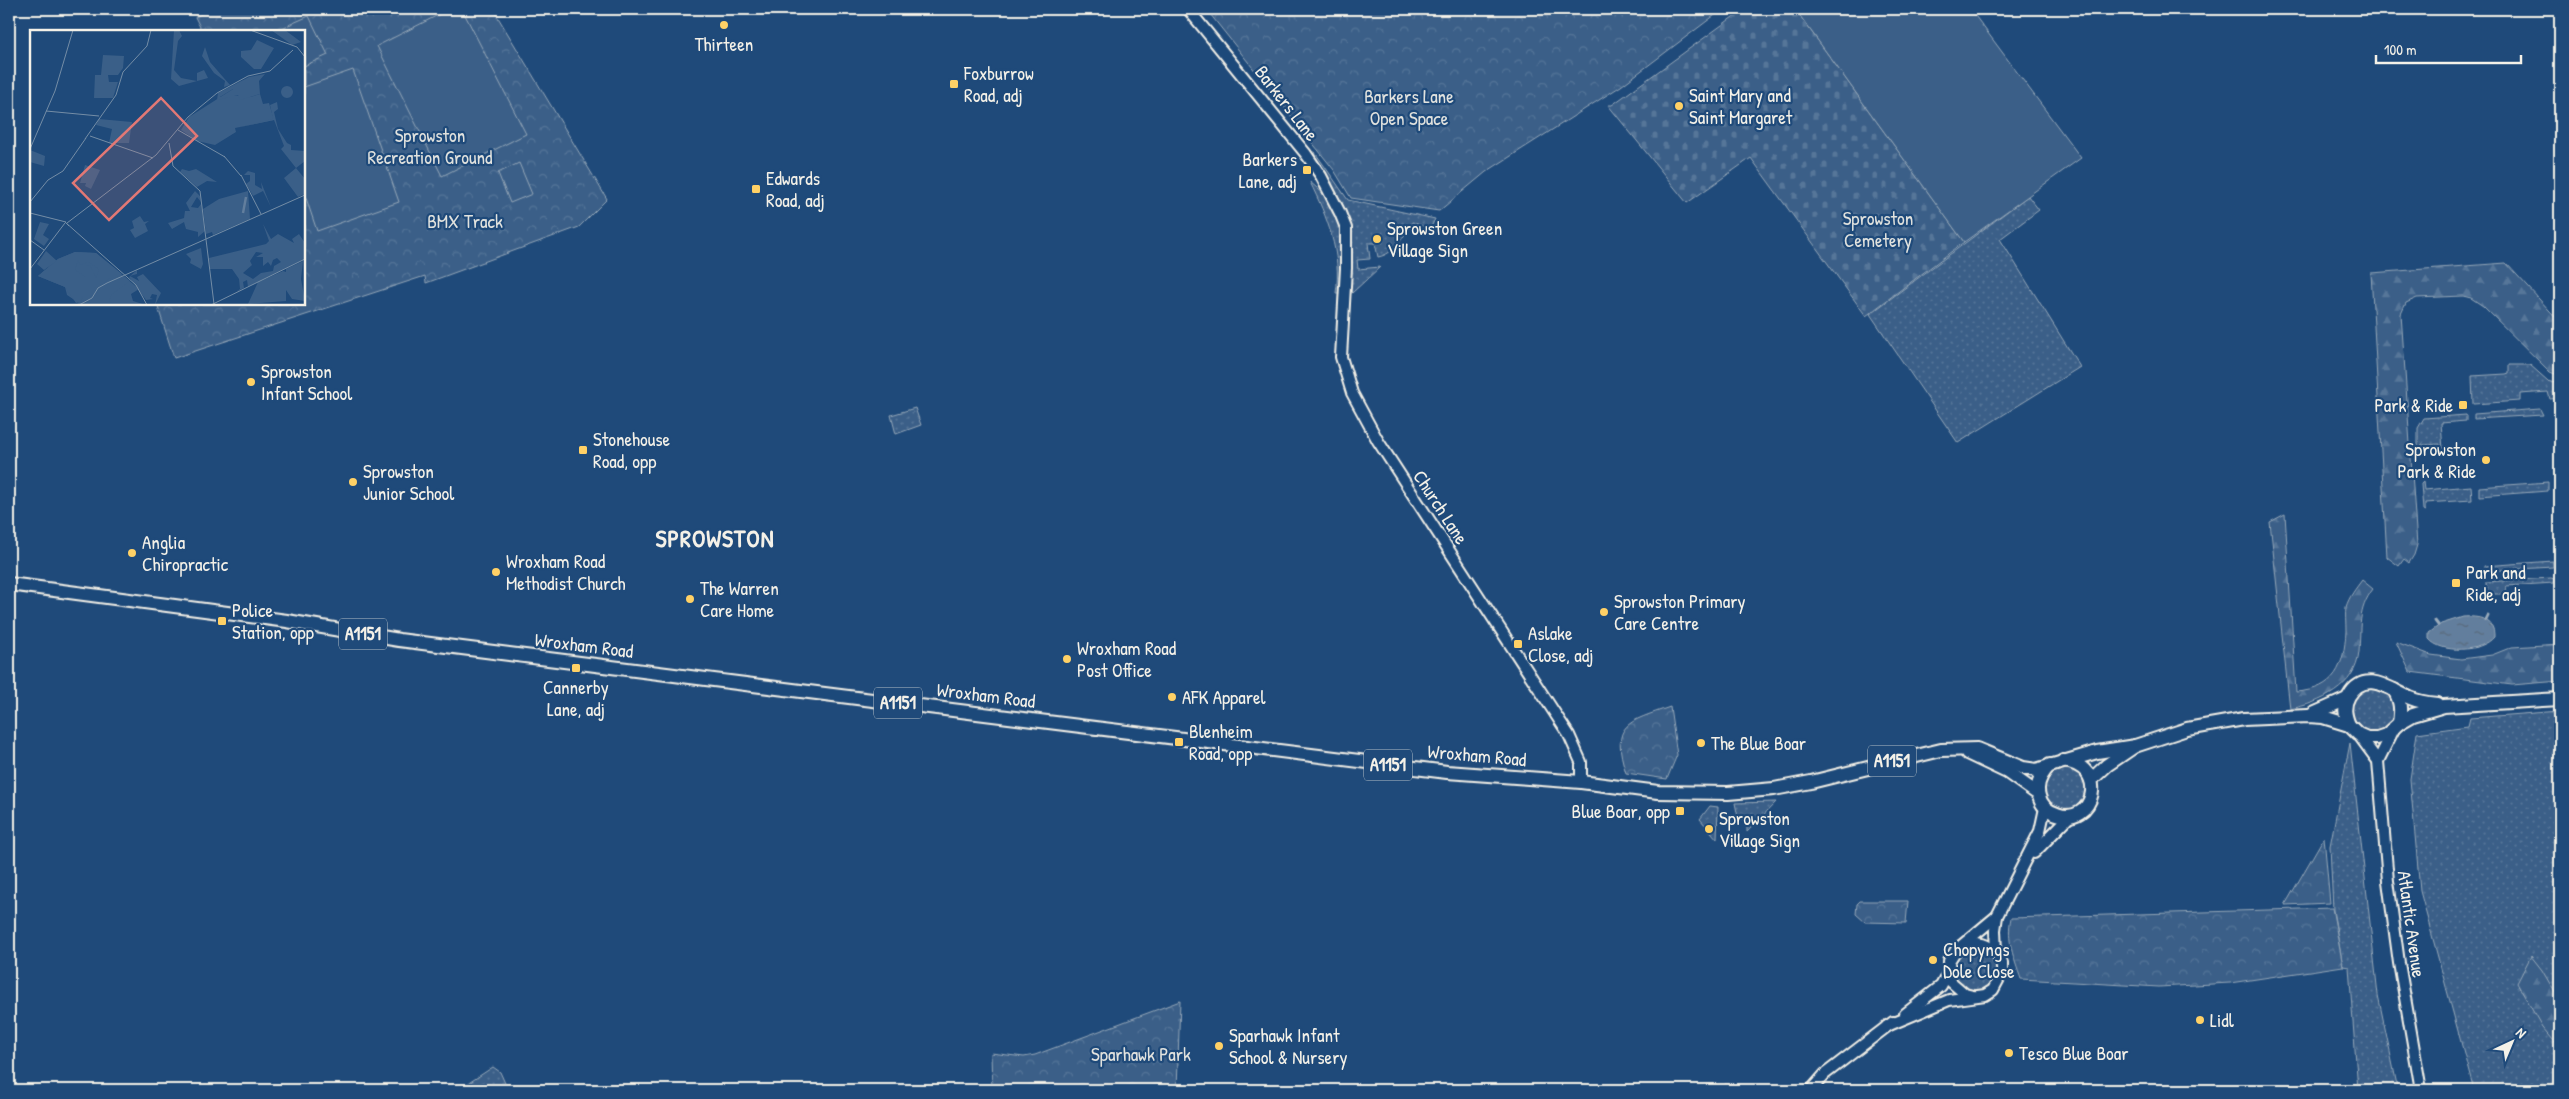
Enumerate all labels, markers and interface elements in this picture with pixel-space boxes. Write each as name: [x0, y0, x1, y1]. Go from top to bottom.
marker: Thirteen: [718, 19, 730, 31]
inset map: [30, 30, 305, 305]
place label: Thirteen: [695, 31, 753, 57]
scale bar: [2376, 32, 2522, 64]
text: 100 m: [2384, 39, 2417, 60]
place label: Foxburrow Road, adj: [963, 60, 1034, 108]
street label: Barkers Lane: [1249, 60, 1325, 147]
marker: Foxburrow Road, adj: [948, 78, 960, 90]
place label: Saint Mary and Saint Margaret: [1689, 82, 1793, 130]
park label: Barkers Lane Open Space: [1364, 83, 1454, 131]
marker: Saint Mary and Saint Margaret: [1673, 100, 1685, 112]
park label: Sprowston Recreation Ground: [368, 122, 493, 170]
place label: Barkers Lane, adj: [1239, 146, 1297, 194]
marker: Barkers Lane, adj: [1301, 164, 1313, 176]
place label: Edwards Road, adj: [766, 165, 825, 213]
marker: Edwards Road, adj: [750, 183, 762, 195]
park label: Sprowston Cemetery: [1843, 205, 1913, 253]
park label: BMX Track: [427, 208, 503, 234]
place label: Sprowston Green Village Sign: [1387, 215, 1502, 263]
marker: Sprowston Green Village Sign: [1371, 233, 1383, 245]
place label: Sprowston Infant School: [261, 358, 353, 406]
marker: Sprowston Infant School: [245, 376, 257, 388]
place label: Park & Ride: [2375, 392, 2453, 418]
marker: Park & Ride: [2457, 399, 2469, 411]
place label: Stonehouse Road, opp: [593, 426, 671, 474]
place label: Sprowston Park & Ride: [2398, 436, 2476, 484]
marker: Stonehouse Road, opp: [577, 444, 589, 456]
marker: Sprowston Park & Ride: [2480, 454, 2492, 466]
place label: Sprowston Junior School: [363, 458, 455, 506]
street label: Church Lane: [1407, 465, 1475, 550]
marker: Sprowston Junior School: [347, 476, 359, 488]
district label: SPROWSTON: [656, 522, 774, 554]
place label: Anglia Chiropractic: [142, 529, 229, 577]
marker: Anglia Chiropractic: [126, 547, 138, 559]
place label: Wroxham Road Methodist Church: [506, 548, 626, 596]
place label: Park and Ride, adj: [2466, 559, 2526, 607]
marker: Wroxham Road Methodist Church: [490, 566, 502, 578]
place label: The Warren Care Home: [700, 575, 779, 623]
marker: Park and Ride, adj: [2450, 577, 2462, 589]
place label: Sprowston Primary Care Centre: [1614, 588, 1746, 636]
marker: The Warren Care Home: [684, 593, 696, 605]
place label: Police Station, opp: [232, 597, 314, 645]
marker: Sprowston Primary Care Centre: [1598, 606, 1610, 618]
marker: Police Station, opp: [216, 615, 228, 627]
road number: A1151: [339, 618, 387, 650]
place label: Aslake Close, adj: [1528, 620, 1594, 668]
street label: Wroxham Road: [533, 626, 635, 664]
place label: Wroxham Road Post Office: [1077, 635, 1177, 683]
marker: Aslake Close, adj: [1512, 638, 1524, 650]
marker: Wroxham Road Post Office: [1061, 653, 1073, 665]
marker: Cannerby Lane, adj: [570, 662, 582, 674]
place label: Cannerby Lane, adj: [543, 674, 609, 722]
street label: Wroxham Road: [935, 676, 1037, 714]
place label: AFK Apparel: [1182, 684, 1267, 710]
road number: A1151: [874, 688, 922, 718]
marker: AFK Apparel: [1166, 691, 1178, 703]
place label: Blenheim Road, opp: [1189, 718, 1253, 766]
place label: The Blue Boar: [1711, 730, 1807, 756]
marker: Blenheim Road, opp: [1173, 736, 1185, 748]
marker: The Blue Boar: [1695, 737, 1707, 749]
street label: Wroxham Road: [1427, 738, 1528, 772]
road number: A1151: [1868, 746, 1916, 776]
road number: A1151: [1364, 750, 1412, 780]
place label: Blue Boar, opp: [1572, 798, 1670, 824]
marker: Blue Boar, opp: [1674, 805, 1686, 817]
place label: Sprowston Village Sign: [1719, 805, 1800, 853]
marker: Sprowston Village Sign: [1703, 823, 1715, 835]
street label: Atlantic Avenue: [2392, 869, 2432, 980]
place label: Chopyngs Dole Close: [1943, 936, 2015, 984]
marker: Chopyngs Dole Close: [1927, 954, 1939, 966]
place label: Lidl: [2210, 1007, 2235, 1033]
marker: Lidl: [2194, 1014, 2206, 1026]
north arrow: [2486, 1016, 2536, 1066]
place label: Sparhawk Infant School & Nursery: [1229, 1022, 1348, 1070]
text: N: [2512, 1023, 2531, 1042]
marker: Sparhawk Infant School & Nursery: [1213, 1040, 1225, 1052]
place label: Tesco Blue Boar: [2019, 1040, 2129, 1066]
park label: Sparhawk Park: [1091, 1041, 1191, 1067]
marker: Tesco Blue Boar: [2003, 1047, 2015, 1059]

